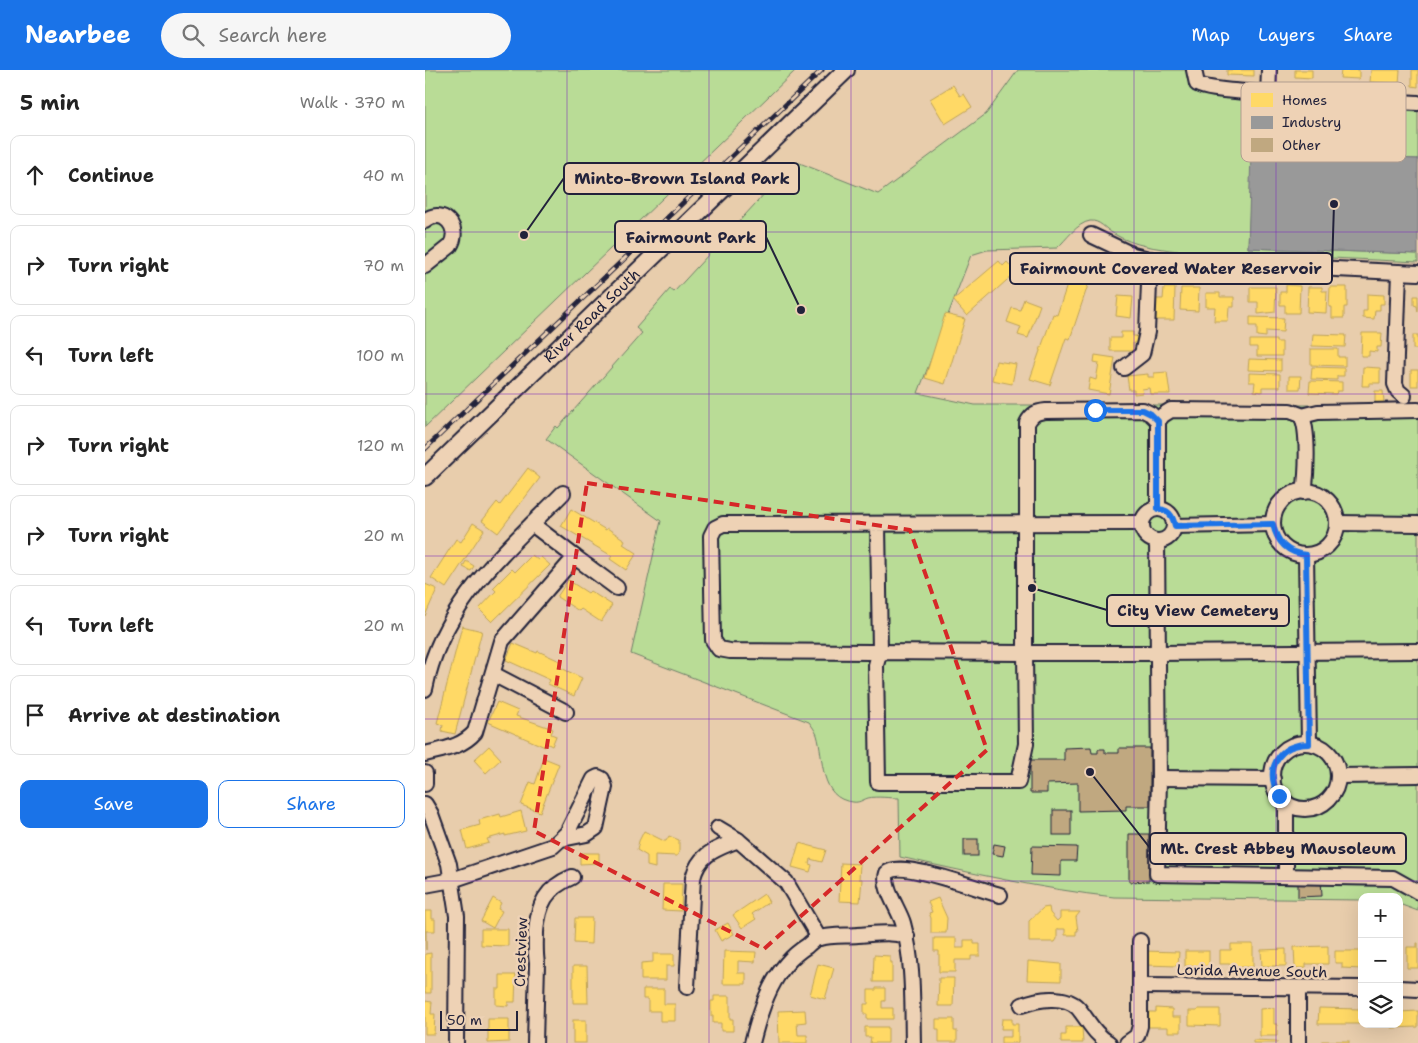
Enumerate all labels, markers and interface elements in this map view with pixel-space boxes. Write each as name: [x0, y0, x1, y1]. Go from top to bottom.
search box: [161, 13, 511, 58]
text: Nearbee: [25, 19, 131, 51]
icon: search: [179, 21, 207, 49]
text: Search here: [219, 23, 327, 48]
text: Map: [1192, 23, 1230, 47]
text: Layers: [1258, 23, 1315, 47]
text: Share: [1343, 23, 1393, 47]
legend: [1241, 82, 1406, 162]
text: 5 min: [20, 89, 80, 117]
text: Homes: [1282, 91, 1327, 109]
text: Walk · 370 m: [300, 92, 405, 113]
text: Industry: [1282, 113, 1341, 131]
text: Other: [1282, 136, 1321, 154]
icon: ahead: [21, 161, 49, 189]
text: Continue: [68, 163, 154, 188]
callout: Minto-Brown Island Park: [564, 163, 799, 194]
text: 40 m: [362, 165, 404, 186]
text: Minto-Brown Island Park: [574, 168, 790, 189]
callout: Fairmount Park: [615, 221, 766, 252]
text: Fairmount Park: [626, 227, 756, 248]
icon: right: [21, 251, 49, 279]
text: Turn right: [68, 253, 169, 278]
callout: Fairmount Covered Water Reservoir: [1010, 253, 1332, 284]
text: 70 m: [363, 255, 404, 276]
text: Fairmount Covered Water Reservoir: [1020, 258, 1322, 279]
street label: River Road South: [539, 264, 644, 367]
icon: left: [21, 341, 49, 369]
text: Turn left: [68, 343, 154, 368]
text: 100 m: [356, 345, 404, 366]
route start: [1084, 399, 1107, 422]
icon: right: [21, 431, 49, 459]
text: Turn right: [68, 433, 169, 458]
text: 120 m: [357, 435, 404, 456]
icon: right: [21, 521, 49, 549]
text: Turn right: [68, 523, 169, 548]
text: 20 m: [363, 525, 404, 546]
callout: City View Cemetery: [1107, 595, 1289, 626]
text: City View Cemetery: [1117, 600, 1279, 621]
icon: left: [21, 611, 49, 639]
text: Turn left: [68, 613, 154, 638]
text: 20 m: [363, 615, 404, 636]
icon: arrive: [21, 701, 49, 729]
text: Arrive at destination: [68, 703, 280, 728]
button: Save: [20, 780, 208, 828]
button: Share: [218, 780, 405, 828]
route end: [1268, 785, 1291, 808]
callout: Mt. Crest Abbey Mausoleum: [1150, 833, 1406, 864]
text: Mt. Crest Abbey Mausoleum: [1160, 838, 1396, 859]
map controls: [1358, 893, 1403, 1028]
button: +: [1358, 893, 1403, 938]
street label: Crestview: [510, 917, 532, 987]
button: −: [1358, 938, 1403, 983]
street label: Lorida Avenue South: [1176, 960, 1328, 982]
button: layers: [1358, 983, 1403, 1028]
scale bar: [440, 1008, 517, 1031]
text: 50 m: [447, 1011, 482, 1029]

